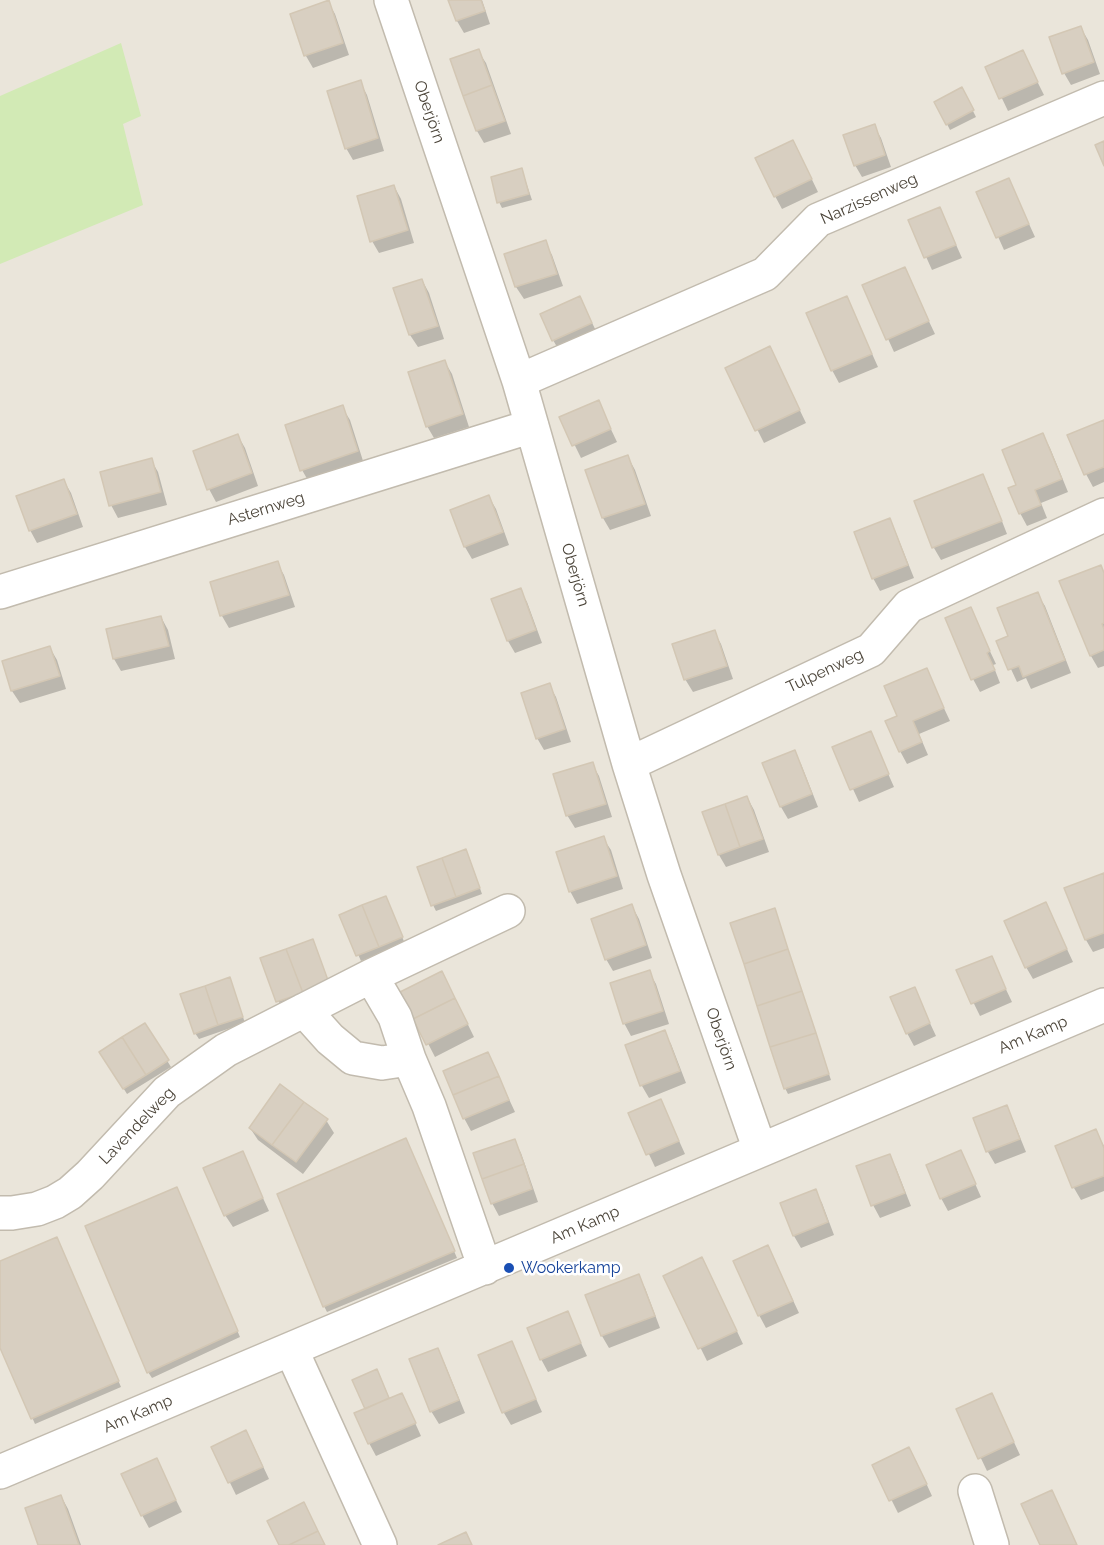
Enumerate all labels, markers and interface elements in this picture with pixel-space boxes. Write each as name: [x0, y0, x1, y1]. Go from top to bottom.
street label: Oberjörn: [409, 78, 449, 146]
street label: Narzissenweg: [818, 169, 920, 229]
street label: Asternweg: [225, 488, 307, 530]
street label: Oberjörn: [557, 541, 593, 609]
street label: Tulpenweg: [783, 645, 867, 697]
street label: Oberjörn: [701, 1005, 741, 1073]
street label: Am Kamp: [996, 1012, 1070, 1058]
street label: Lavendelweg: [95, 1083, 179, 1169]
street label: Am Kamp: [548, 1202, 622, 1248]
place label: Wookerkamp: [521, 1258, 621, 1278]
marker: Wookerkamp: [502, 1261, 516, 1275]
street label: Am Kamp: [101, 1391, 175, 1437]

